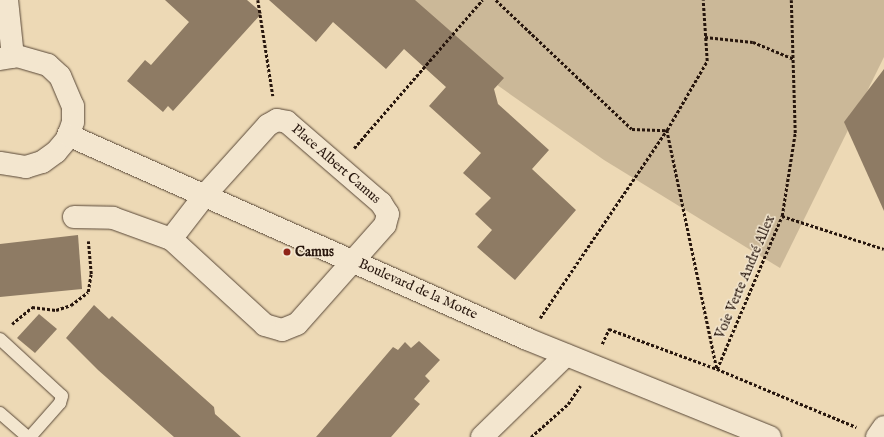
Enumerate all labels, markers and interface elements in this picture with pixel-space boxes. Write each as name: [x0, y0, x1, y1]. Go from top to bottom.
street label: Place Albert Camus: [288, 121, 384, 207]
street label: Voie Verte André Allex: [711, 213, 779, 341]
place label: Camus: [295, 244, 334, 260]
marker: Camus: [282, 247, 292, 257]
street label: Boulevard de la Motte: [356, 255, 480, 323]

